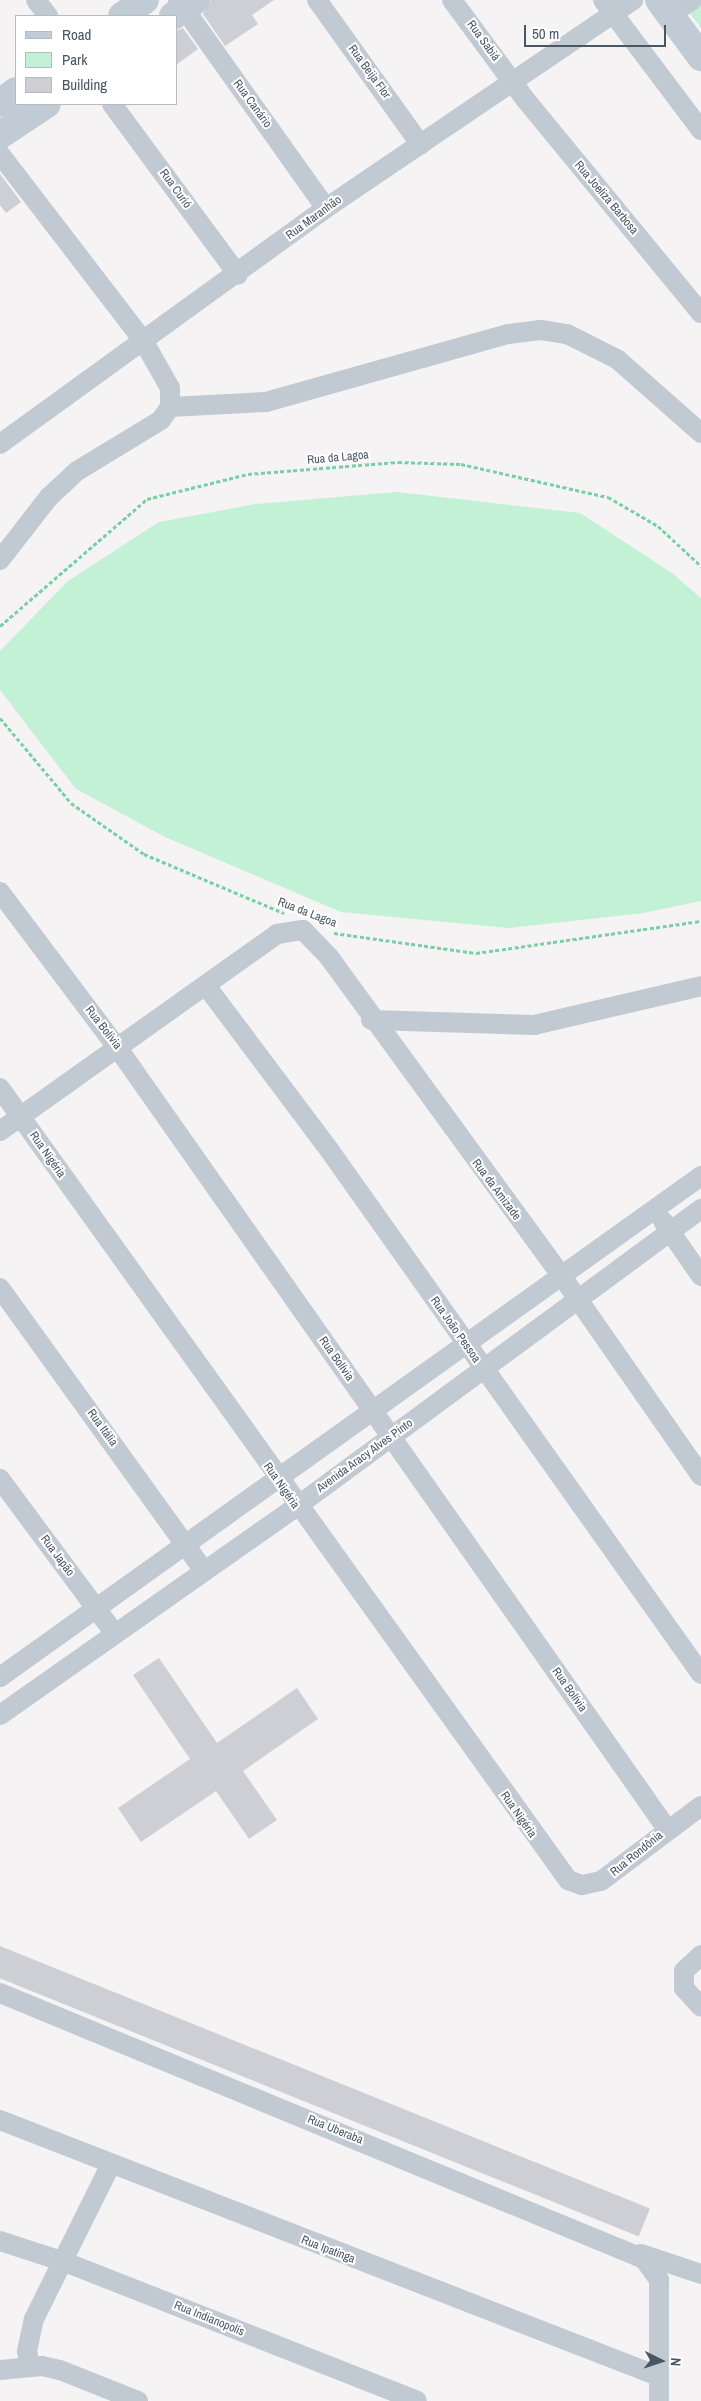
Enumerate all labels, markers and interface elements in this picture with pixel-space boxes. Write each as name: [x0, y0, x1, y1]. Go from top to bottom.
legend: [15, 15, 178, 105]
scale bar: [526, 15, 668, 47]
street label: Rua Sabiá: [464, 18, 502, 64]
text: 50 m: [532, 23, 559, 44]
text: Road: [62, 24, 91, 45]
street label: Rua Beija Flor: [345, 42, 393, 102]
text: Park: [62, 49, 87, 70]
text: Building: [62, 74, 107, 95]
street label: Rua Canário: [230, 77, 274, 131]
street label: Rua Joeliza Barbosa: [571, 158, 641, 238]
street label: Rua Curió: [156, 167, 194, 211]
street label: Rua Maranhão: [283, 193, 345, 243]
street label: Rua da Lagoa: [307, 448, 369, 468]
street label: Rua da Lagoa: [276, 895, 338, 931]
street label: Rua Bolívia: [82, 1004, 124, 1052]
street label: Rua Nigéria: [26, 1129, 68, 1181]
street label: Rua da Amizade: [468, 1156, 524, 1224]
street label: Rua João Pessoa: [427, 1294, 483, 1366]
street label: Rua Bolívia: [316, 1334, 356, 1384]
street label: Rua Itália: [84, 1407, 120, 1449]
street label: Avenida Aracy Alves Pinto: [314, 1416, 416, 1496]
street label: Rua Nigéria: [260, 1460, 302, 1512]
street label: Rua Japão: [37, 1533, 77, 1579]
street label: Rua Bolívia: [549, 1665, 589, 1715]
street label: Rua Nigéria: [497, 1789, 539, 1841]
street label: Rua Rondônia: [608, 1828, 666, 1880]
street label: Rua Uberaba: [305, 2112, 365, 2148]
street label: Rua Ipatinga: [299, 2233, 357, 2267]
street label: Rua Indianopolís: [172, 2298, 246, 2340]
north arrow: [636, 2336, 686, 2386]
text: N: [667, 2357, 685, 2367]

